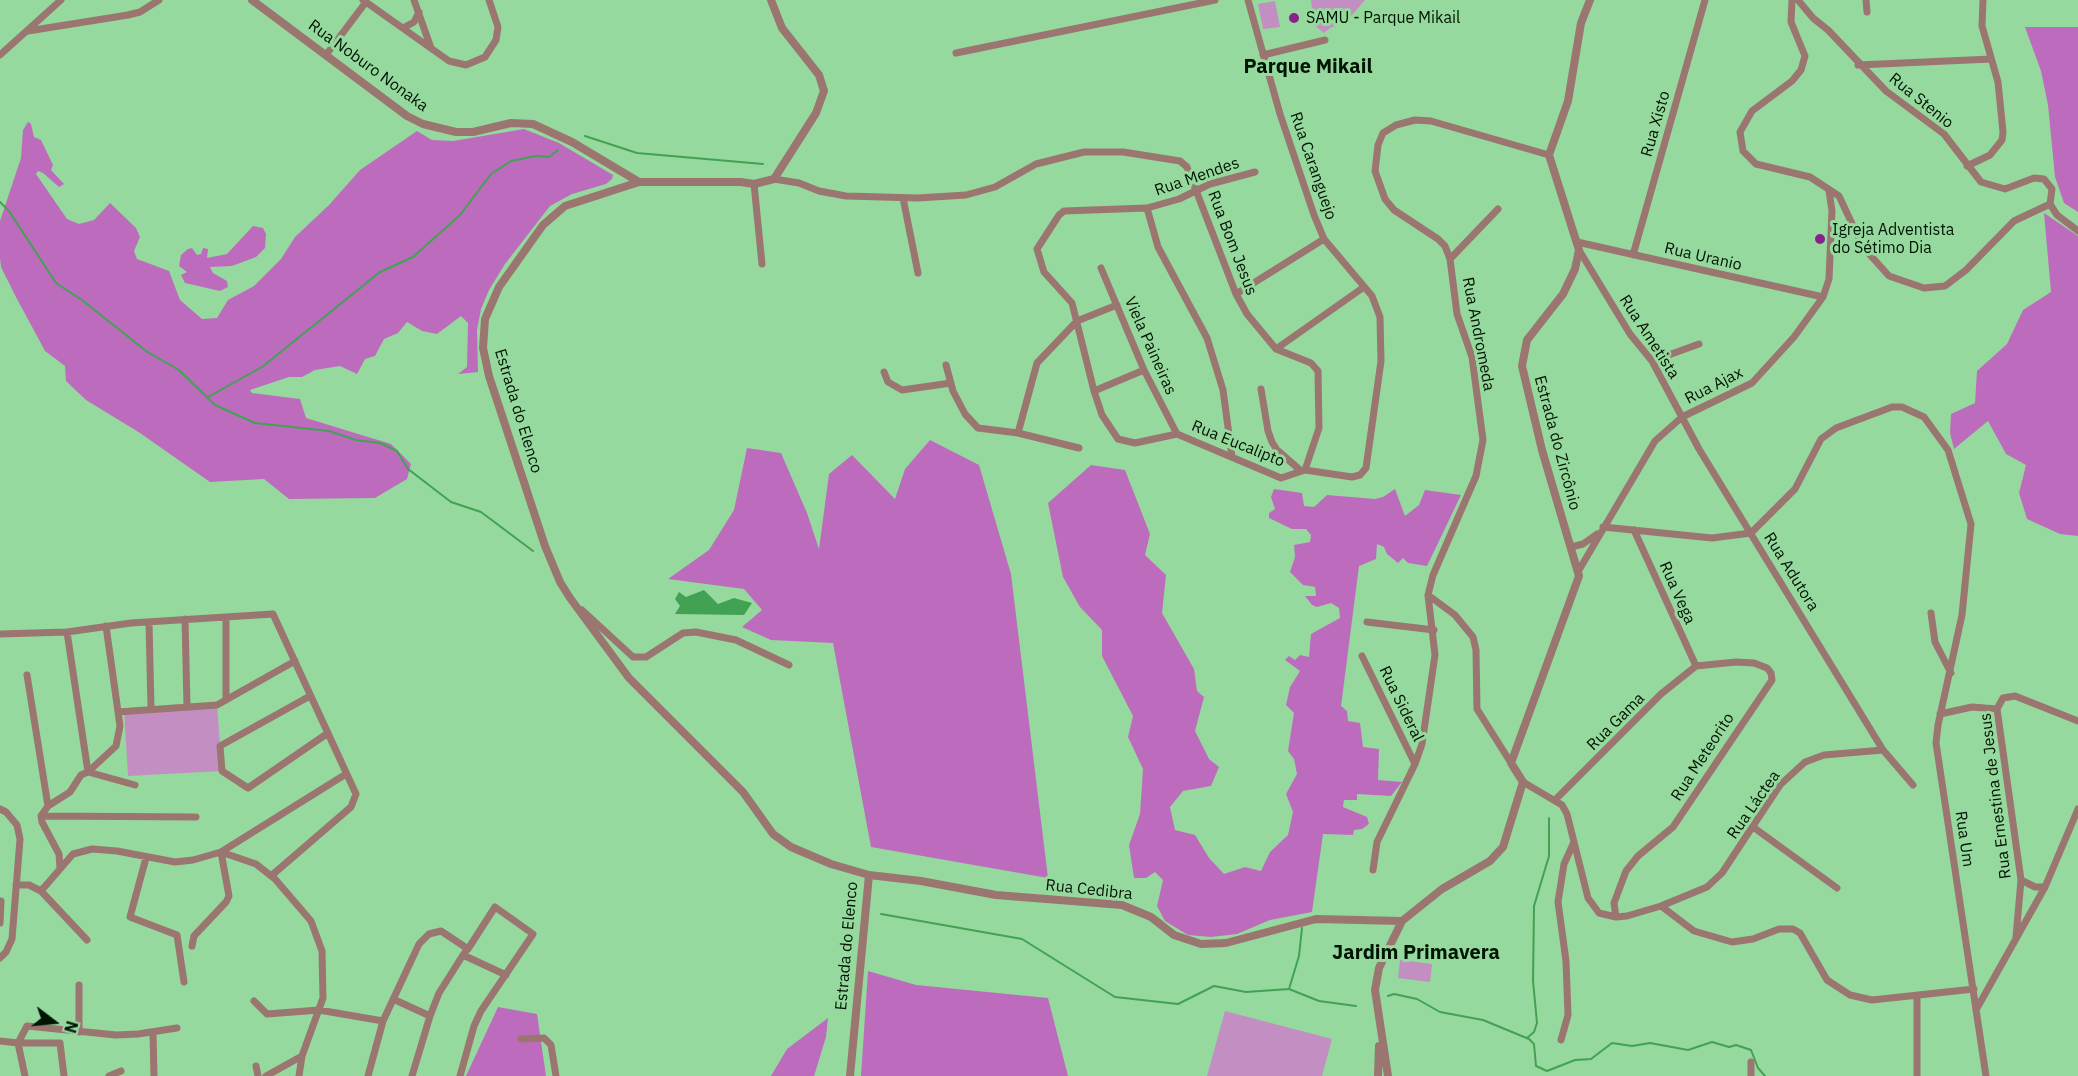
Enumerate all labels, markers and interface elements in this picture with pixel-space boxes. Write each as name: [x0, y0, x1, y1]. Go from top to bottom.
place label: SAMU - Parque Mikail: [1306, 8, 1460, 28]
marker: SAMU - Parque Mikail: [1287, 11, 1301, 25]
street label: Rua Noburo Nonaka: [304, 16, 432, 116]
district label: Parque Mikail: [1243, 55, 1373, 79]
street label: Rua Stenio: [1885, 69, 1957, 133]
street label: Rua Xisto: [1637, 89, 1675, 159]
street label: Rua Caranguejo: [1286, 110, 1340, 222]
street label: Rua Mendes: [1152, 154, 1242, 200]
street label: Rua Bom Jesus: [1203, 188, 1261, 298]
place label: Igreja Adventista do Sétimo Dia: [1832, 220, 1954, 258]
marker: Igreja Adventista do Sétimo Dia: [1813, 232, 1827, 246]
street label: Rua Uranio: [1662, 239, 1744, 275]
street label: Rua Andromeda: [1458, 275, 1498, 393]
street label: Rua Ametista: [1615, 291, 1683, 383]
street label: Viela Paineiras: [1120, 294, 1180, 398]
street label: Estrada do Elenco: [490, 346, 546, 476]
street label: Rua Ajax: [1682, 363, 1746, 409]
street label: Estrada do Zircônio: [1530, 374, 1584, 512]
street label: Rua Eucalipto: [1189, 417, 1287, 471]
street label: Rua Adutora: [1759, 529, 1823, 615]
street label: Rua Vega: [1655, 559, 1699, 627]
street label: Rua Sideral: [1374, 663, 1428, 745]
street label: Rua Gama: [1583, 689, 1649, 755]
street label: Rua Meteorito: [1667, 709, 1739, 805]
street label: Rua Ernestina de Jesus: [1976, 712, 2016, 880]
street label: Rua Láctea: [1723, 767, 1785, 843]
street label: Rua Um: [1951, 810, 1977, 868]
street label: Rua Cedibra: [1045, 876, 1133, 904]
street label: Estrada do Elenco: [832, 881, 862, 1011]
district label: Jardim Primavera: [1332, 941, 1500, 965]
north arrow: [24, 992, 84, 1052]
text: N: [60, 1019, 83, 1035]

